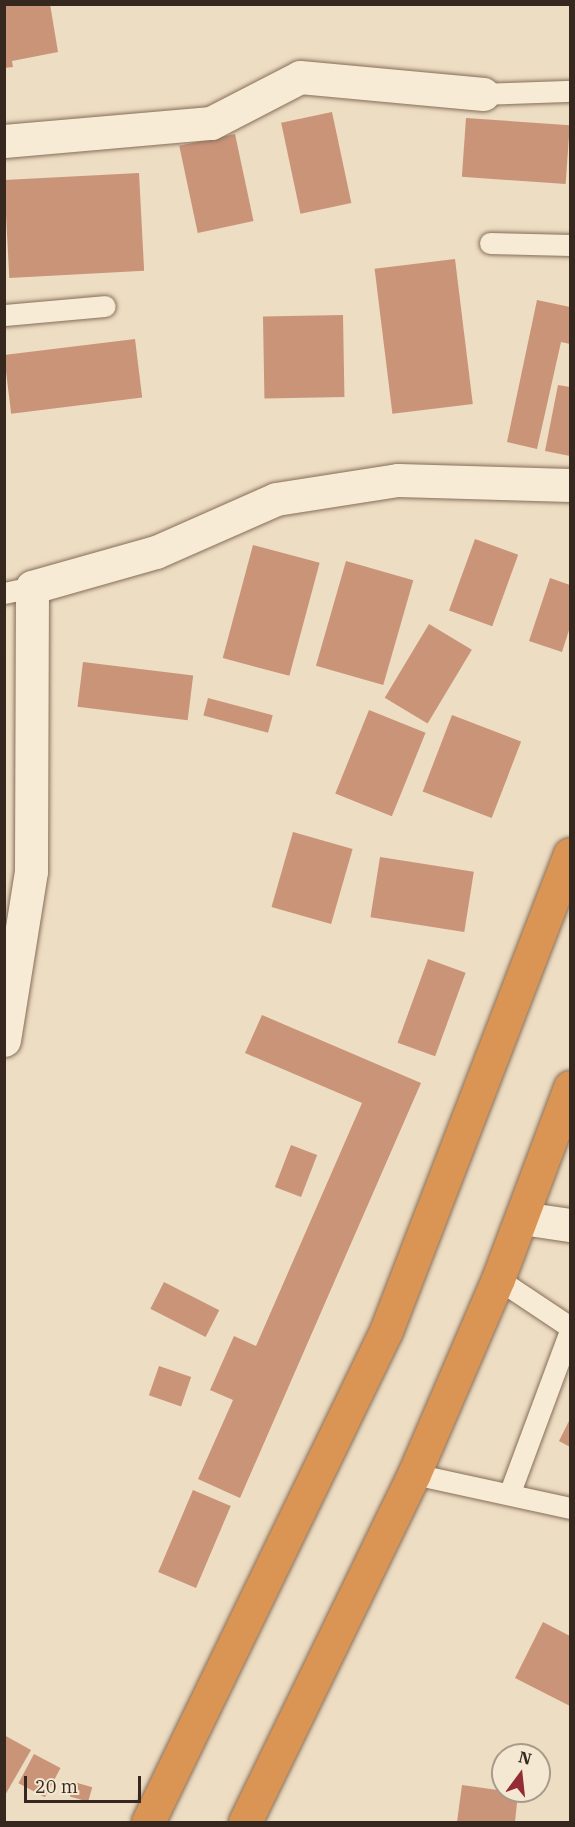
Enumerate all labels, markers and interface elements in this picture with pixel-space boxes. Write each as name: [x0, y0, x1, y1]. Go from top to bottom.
north arrow: [491, 1743, 551, 1803]
text: N: [516, 1746, 534, 1769]
scale bar: [27, 1764, 144, 1802]
text: 20 m: [35, 1775, 78, 1798]

